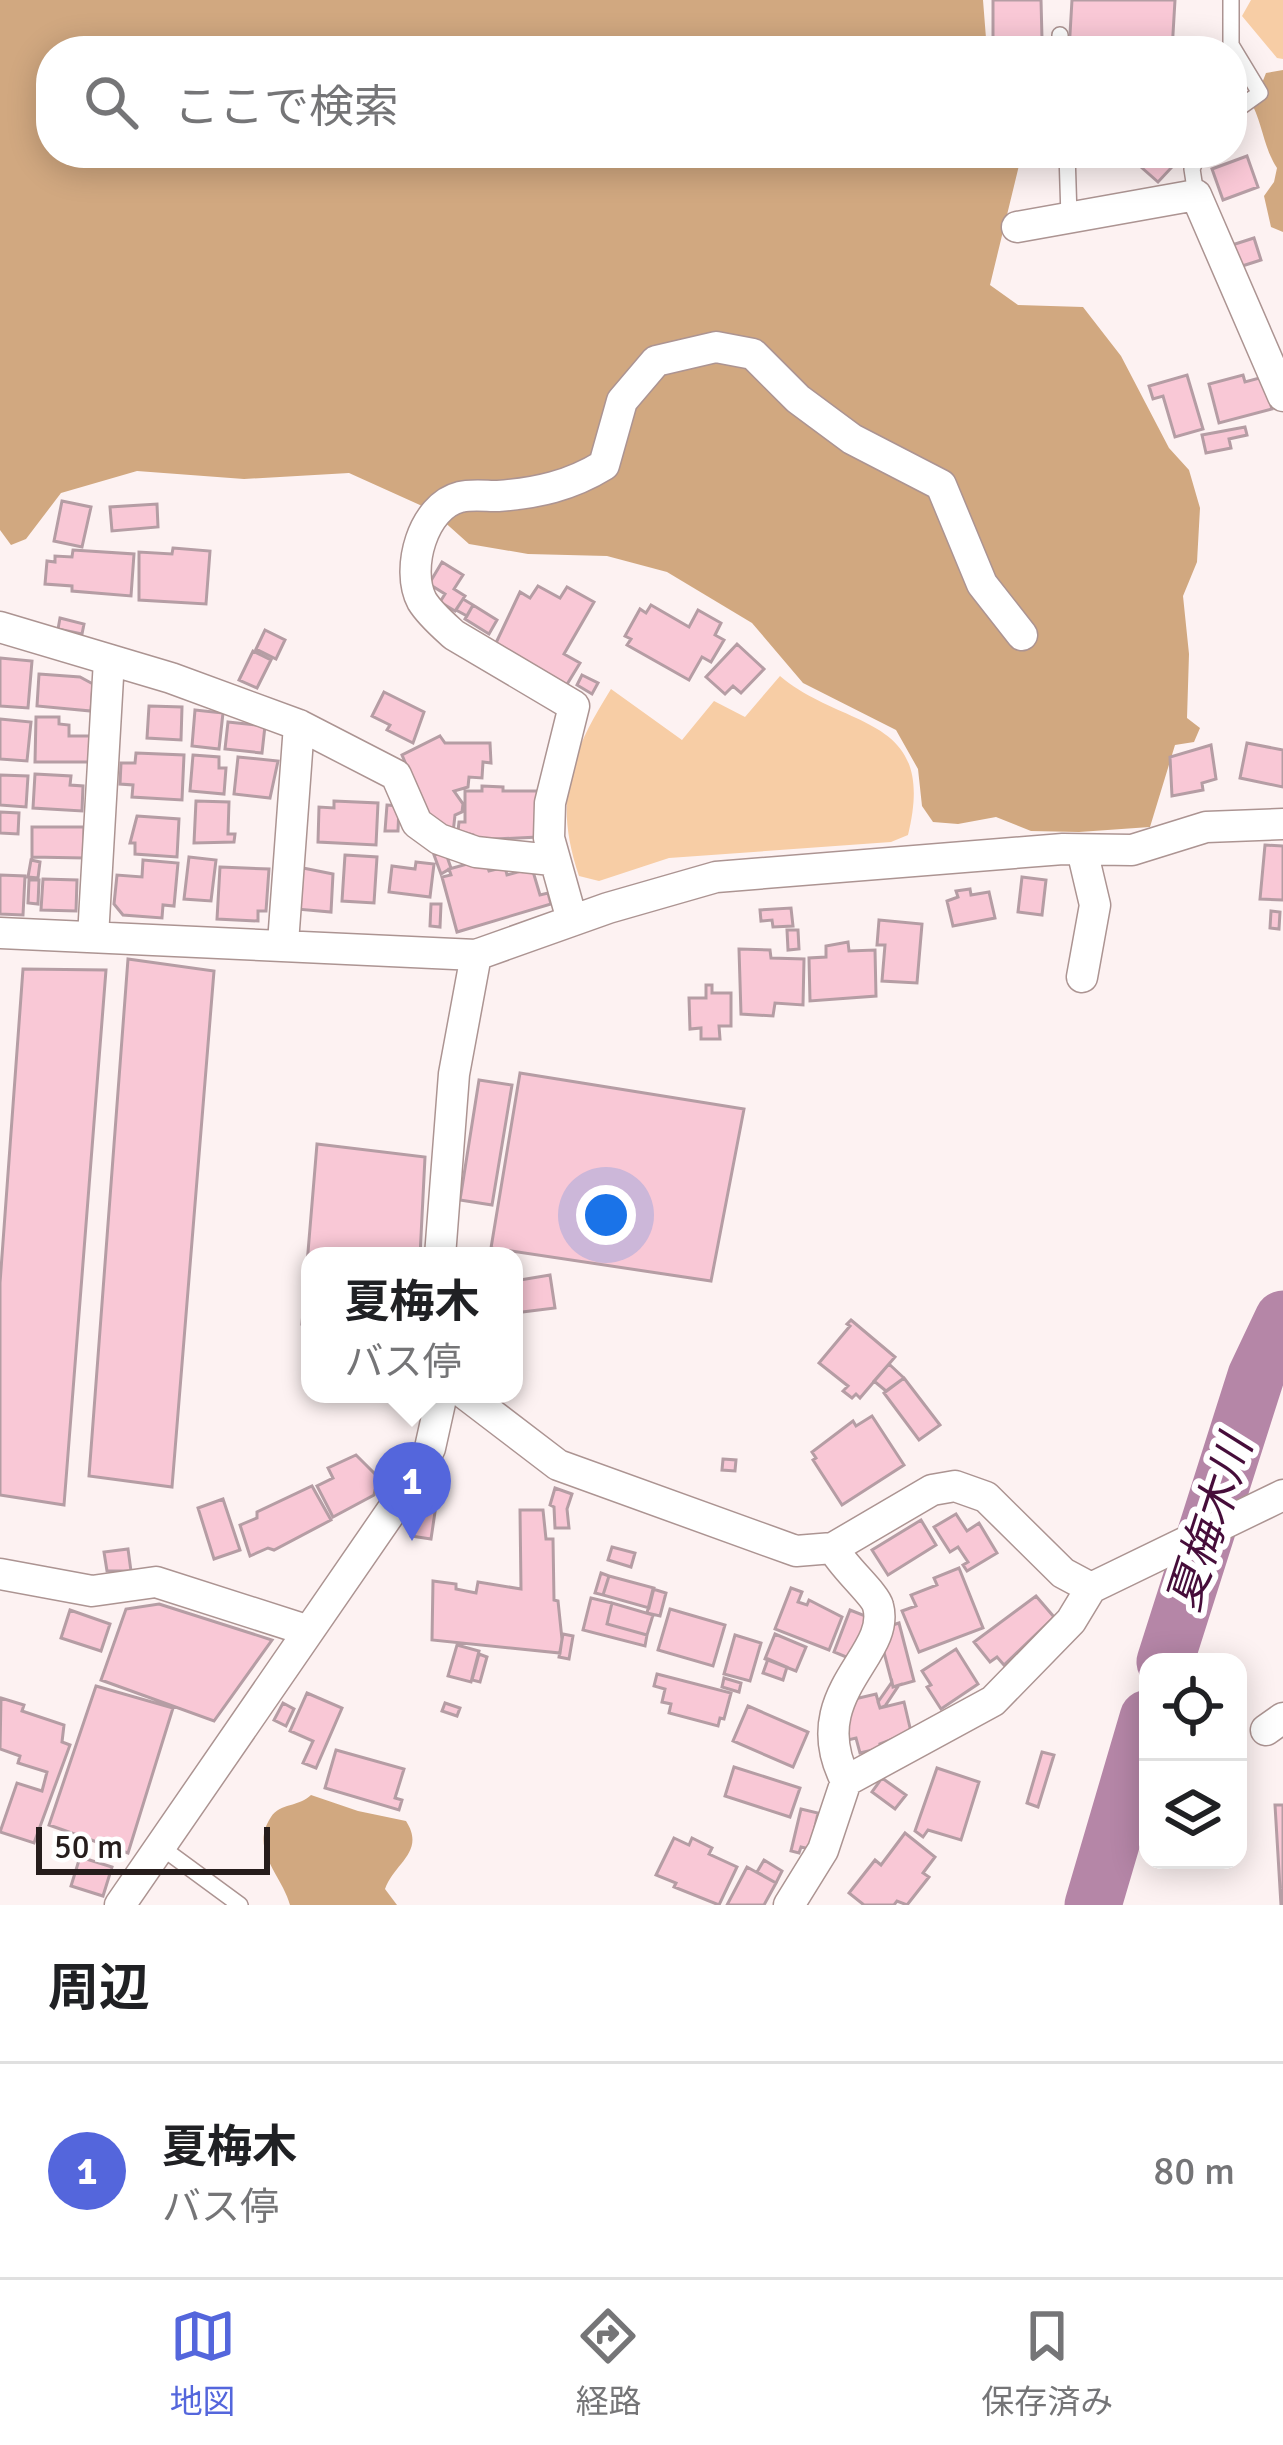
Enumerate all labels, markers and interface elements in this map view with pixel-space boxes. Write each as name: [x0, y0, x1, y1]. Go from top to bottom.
search box: [36, 36, 1247, 168]
icon: search: [78, 69, 144, 135]
text: ここで検索: [174, 80, 399, 135]
your location: [576, 1185, 636, 1245]
popup: [301, 1247, 523, 1403]
text: 夏梅木: [344, 1275, 480, 1330]
text: バス停: [344, 1338, 462, 1386]
water label: 夏梅木川: [1156, 1426, 1266, 1618]
pin: 1: [373, 1442, 451, 1541]
map controls: [1139, 1653, 1247, 1869]
button: locate: [1139, 1653, 1247, 1761]
button: layers: [1139, 1761, 1247, 1869]
scale bar: [36, 1821, 270, 1874]
text: 50 m: [54, 1827, 123, 1868]
text: 周辺: [48, 1957, 150, 2020]
text: 夏梅木: [162, 2120, 297, 2175]
text: 1: [76, 2147, 98, 2195]
text: 80 m: [1153, 2147, 1235, 2195]
text: バス停: [162, 2183, 279, 2231]
tab: 地図: [170, 2303, 236, 2423]
tab: 経路: [575, 2303, 641, 2423]
tab: 保存済み: [981, 2303, 1113, 2423]

